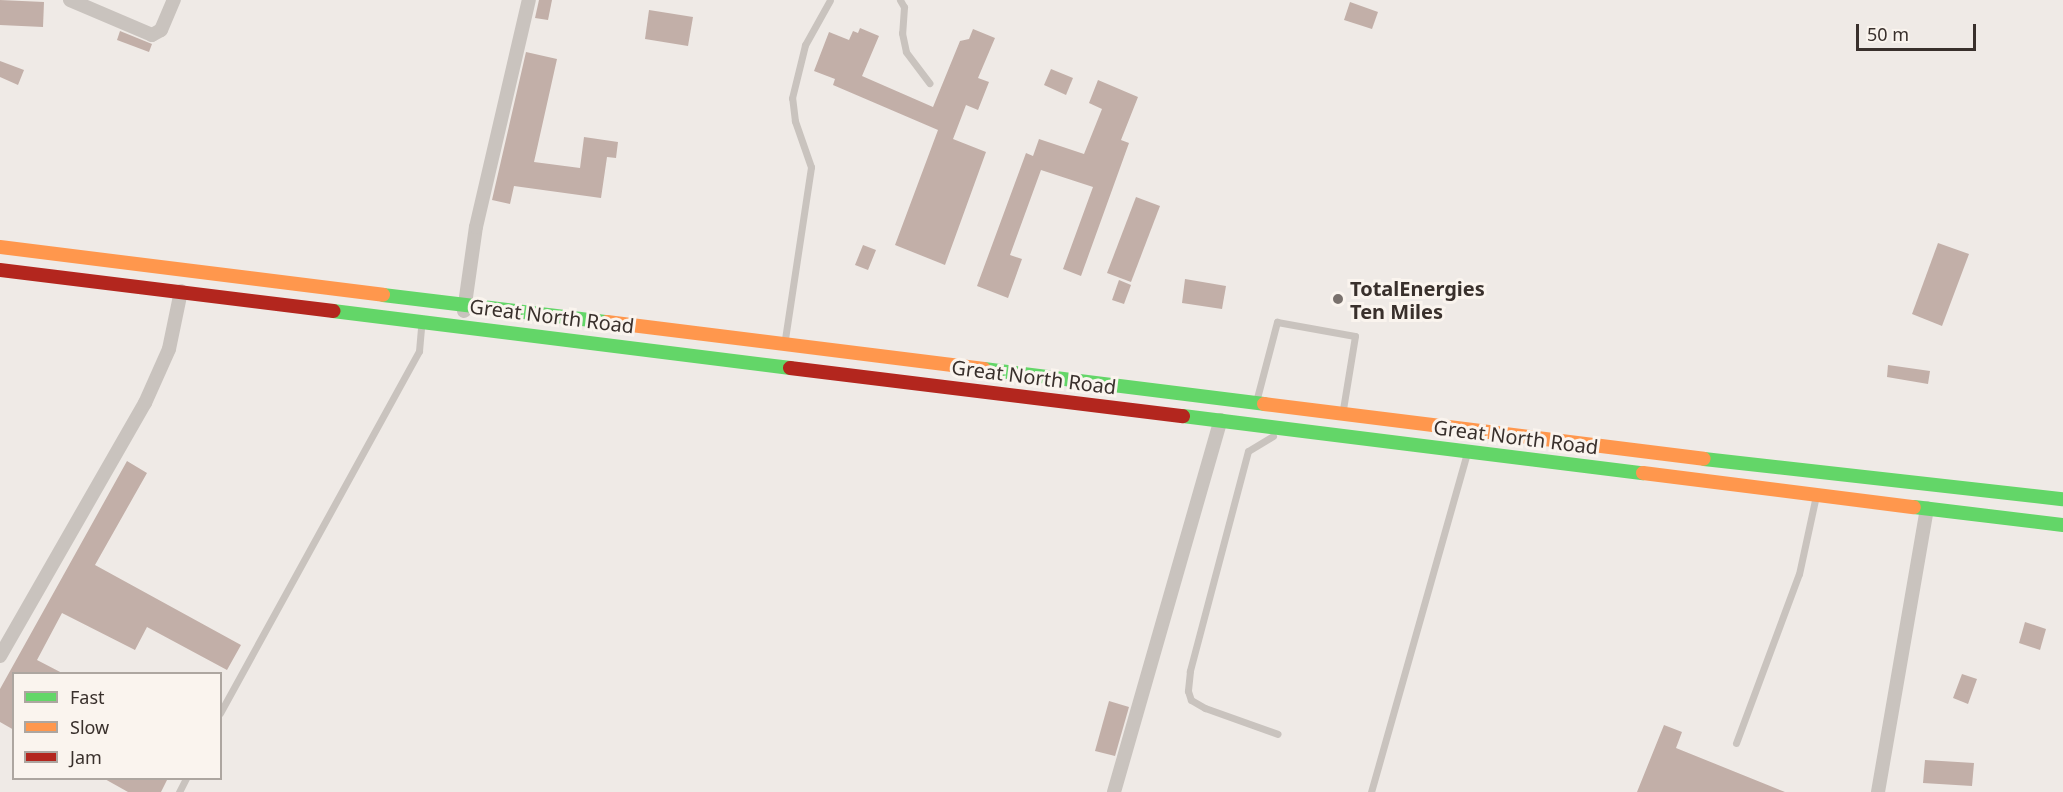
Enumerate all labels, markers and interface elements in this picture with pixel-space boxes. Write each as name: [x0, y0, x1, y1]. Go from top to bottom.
scale bar: [1859, 12, 1979, 50]
text: 50 m: [1867, 22, 1909, 46]
place label: TotalEnergies Ten Miles: [1350, 276, 1485, 323]
marker: TotalEnergies Ten Miles: [1331, 292, 1345, 306]
street label: Great North Road: [468, 294, 636, 338]
street label: Great North Road: [950, 355, 1118, 399]
street label: Great North Road: [1432, 415, 1600, 459]
legend: [12, 672, 222, 780]
text: Fast: [70, 685, 105, 709]
text: Slow: [70, 715, 109, 739]
text: Jam: [70, 745, 102, 769]

